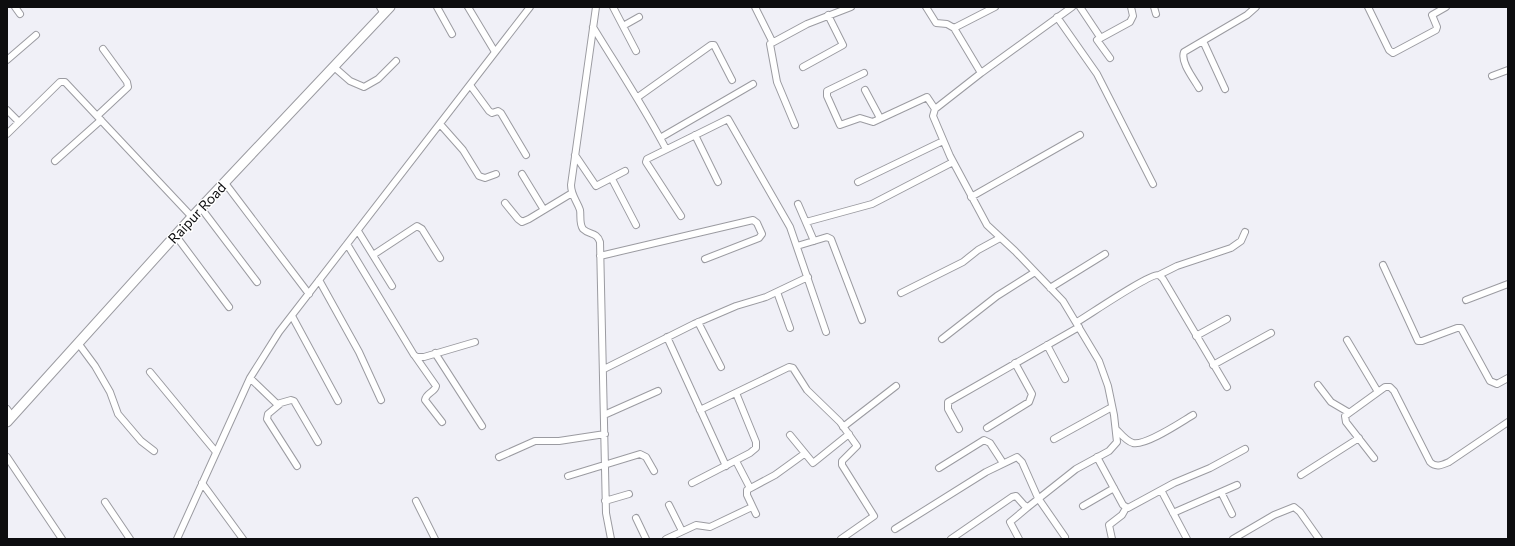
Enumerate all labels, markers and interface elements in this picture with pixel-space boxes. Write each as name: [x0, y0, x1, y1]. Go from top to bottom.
street label: Raipur Road: [164, 179, 229, 247]

